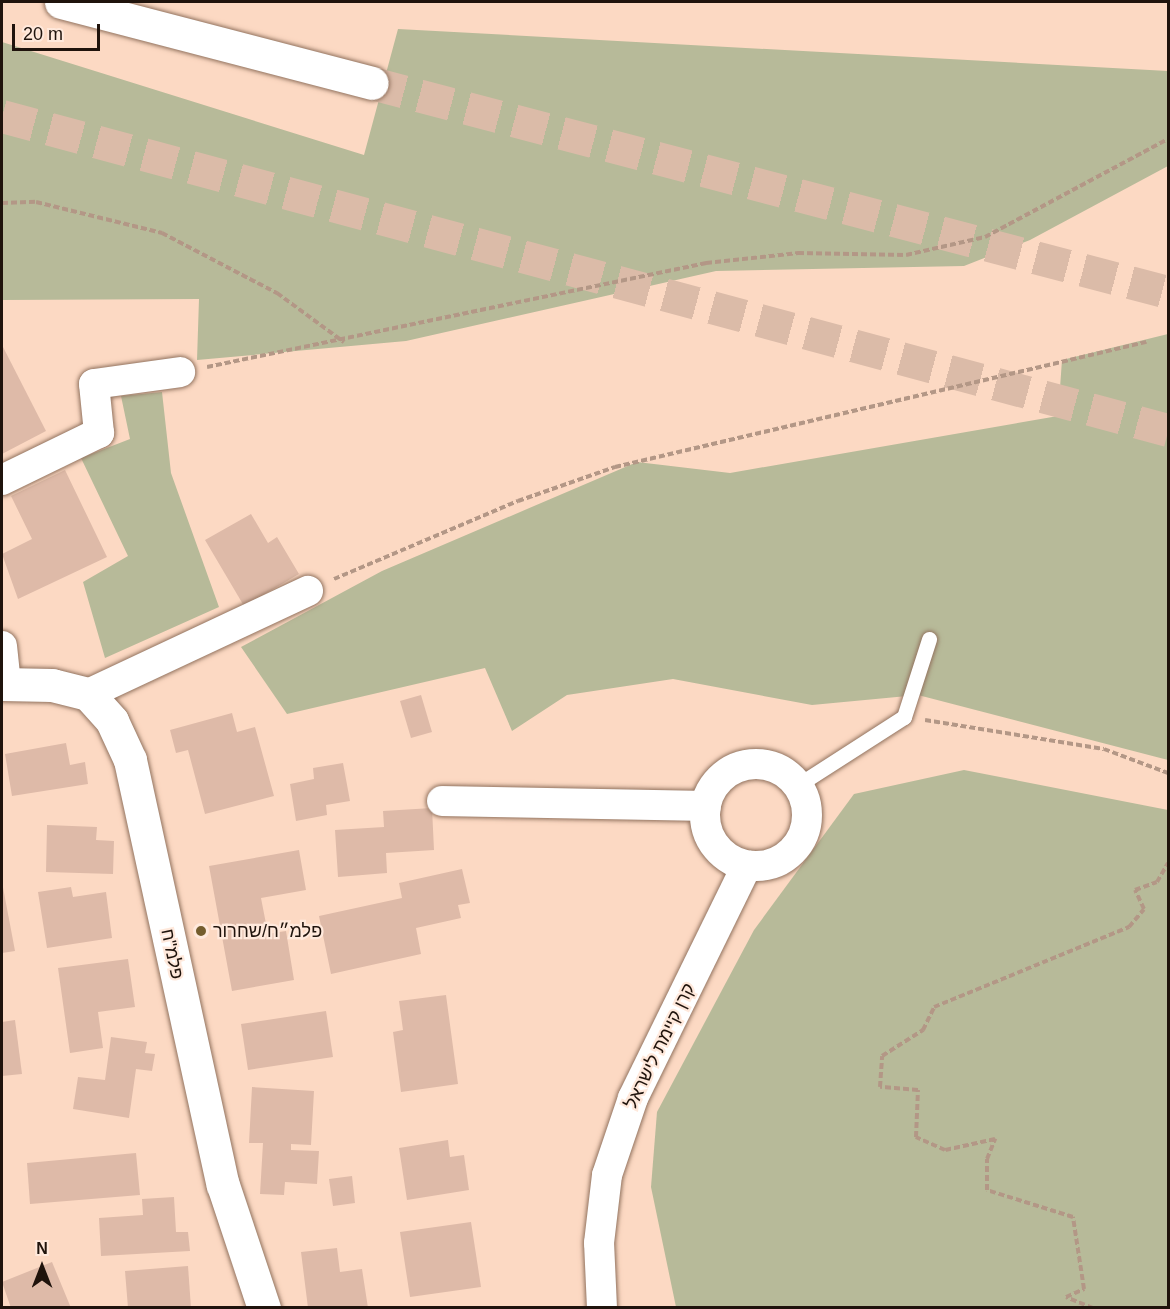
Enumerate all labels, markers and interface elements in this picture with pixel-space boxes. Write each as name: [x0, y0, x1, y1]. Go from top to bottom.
scale bar: [15, 12, 104, 50]
text: 20 m: [23, 24, 63, 44]
place label: פלמ״ח/שחרור: [213, 920, 322, 942]
marker: פלמ״ח/שחרור: [194, 924, 208, 938]
street label: פלמ"ח: [156, 927, 188, 981]
street label: קרן קיימת לישראל: [620, 980, 700, 1112]
north arrow: [12, 1237, 72, 1297]
text: N: [36, 1240, 48, 1257]

